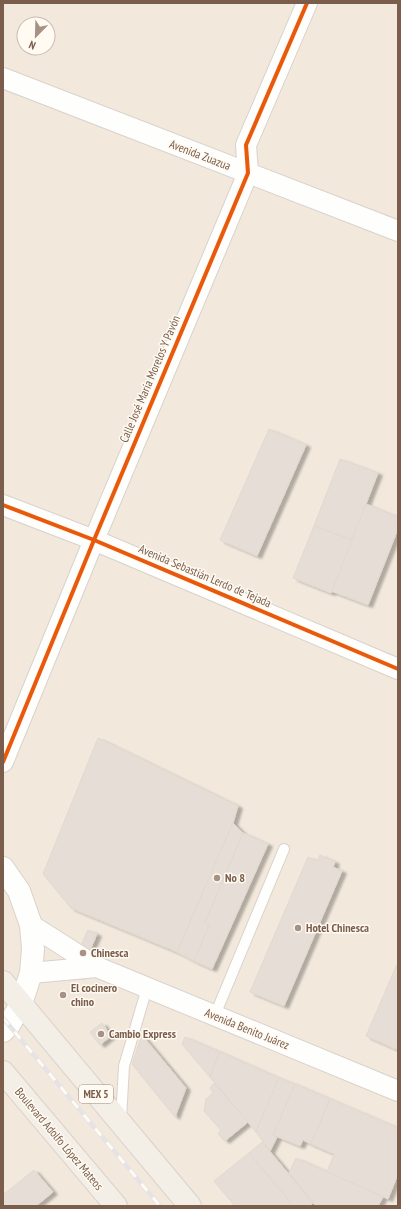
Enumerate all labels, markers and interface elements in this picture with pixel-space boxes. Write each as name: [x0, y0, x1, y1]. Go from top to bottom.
north arrow: [16, 16, 56, 56]
text: N: [27, 38, 38, 53]
street label: Avenida Zuazua: [167, 136, 233, 173]
street label: Calle José María Morelos Y Pavón: [116, 313, 183, 445]
street label: Avenida Sebastián Lerdo de Tejada: [137, 541, 274, 610]
place label: No 8: [225, 870, 245, 885]
marker: No 8: [212, 873, 222, 883]
place label: Hotel Chinesca: [306, 920, 369, 935]
marker: Hotel Chinesca: [293, 923, 303, 933]
place label: Chinesca: [91, 945, 128, 960]
marker: Chinesca: [78, 948, 88, 958]
place label: El cocinero chino: [71, 980, 118, 1009]
marker: El cocinero chino: [58, 990, 68, 1000]
street label: Avenida Benito Juárez: [203, 1005, 292, 1052]
place label: Cambio Express: [109, 1026, 176, 1041]
marker: Cambio Express: [96, 1029, 106, 1039]
street label: Boulevard Adolfo López Mateos: [12, 1084, 107, 1193]
road number: MEX 5: [79, 1085, 113, 1103]

